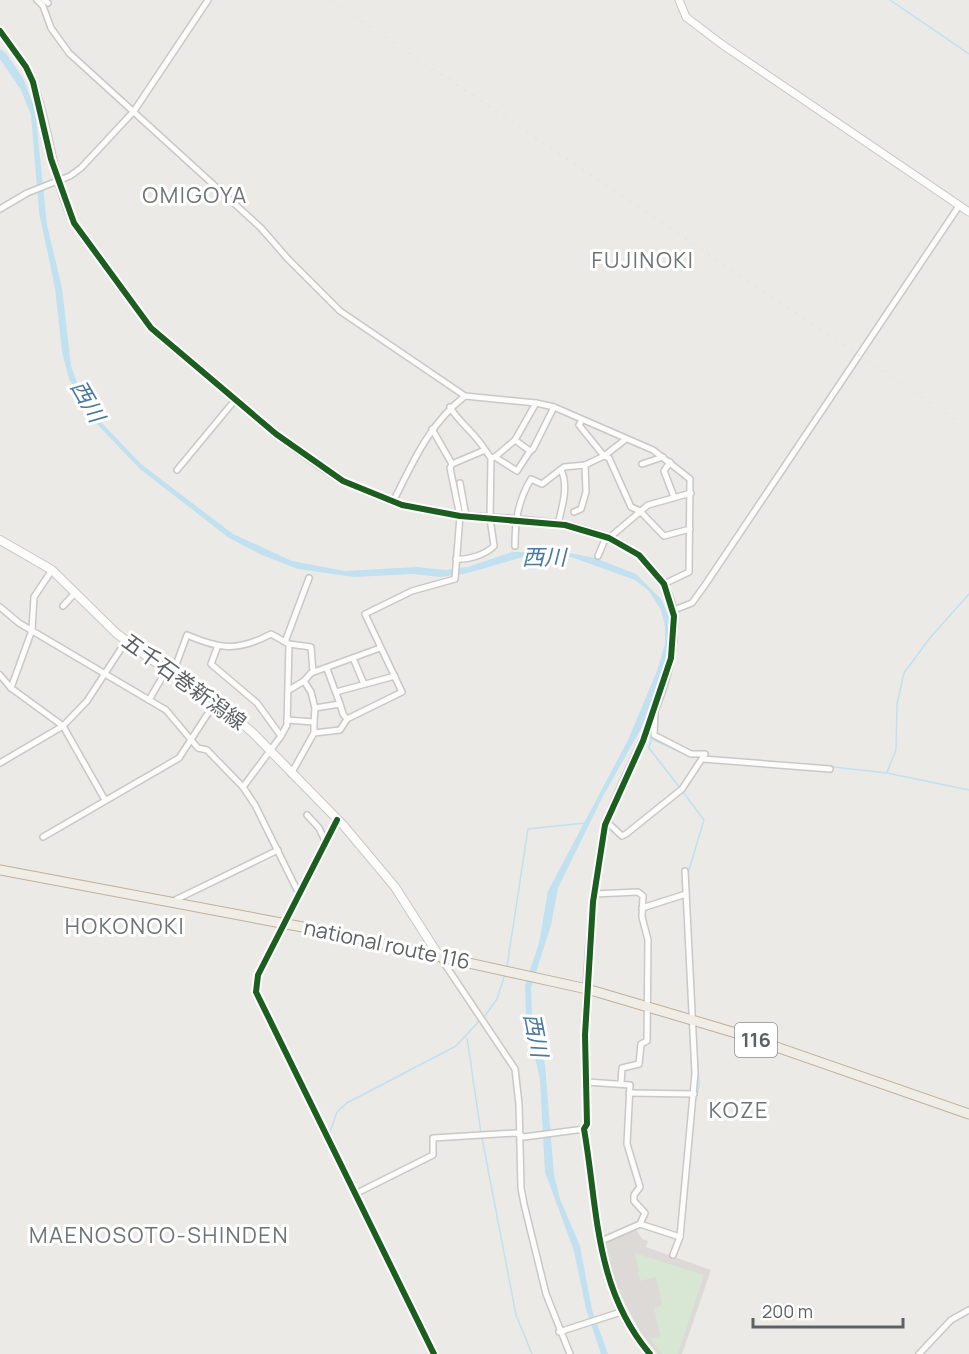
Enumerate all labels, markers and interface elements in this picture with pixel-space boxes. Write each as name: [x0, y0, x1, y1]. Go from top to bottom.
district label: OMIGOYA: [142, 180, 248, 210]
district label: FUJINOKI: [591, 245, 695, 275]
water label: 西川: [64, 374, 113, 429]
water label: 西川: [522, 542, 568, 572]
street label: 五千石巻新潟線: [117, 627, 252, 736]
district label: HOKONOKI: [65, 911, 185, 941]
street label: national route 116: [302, 913, 473, 975]
water label: 西川: [517, 1011, 555, 1061]
road number: 116: [735, 1023, 777, 1057]
district label: KOZE: [709, 1095, 769, 1125]
district label: MAENOSOTO-SHINDEN: [29, 1220, 289, 1250]
scale bar: [753, 1291, 903, 1329]
text: 200 m: [762, 1299, 813, 1323]

